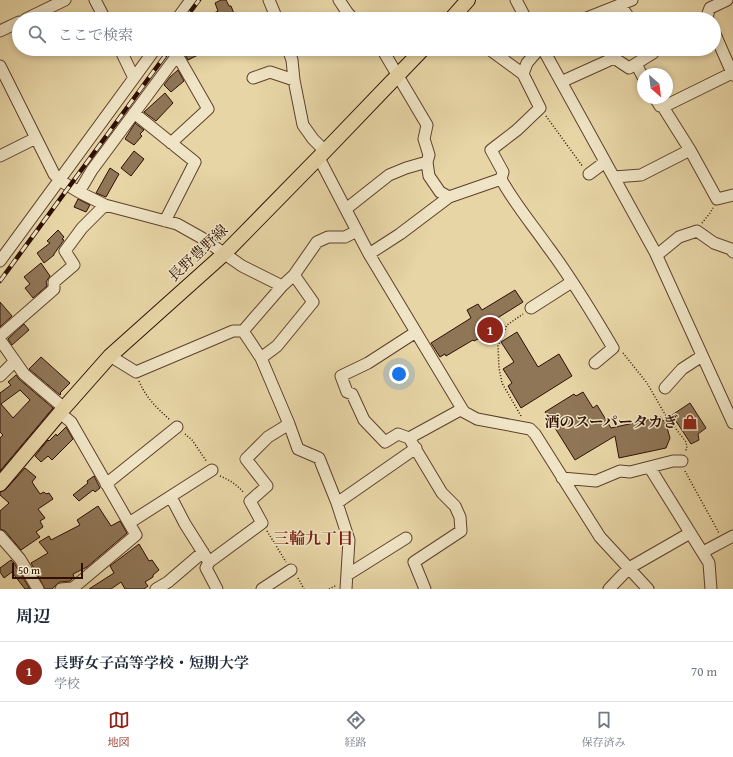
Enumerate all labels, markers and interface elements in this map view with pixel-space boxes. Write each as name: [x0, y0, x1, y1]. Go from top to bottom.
search box: [12, 12, 721, 56]
icon: search: [26, 23, 48, 45]
text: ここで検索: [58, 24, 133, 45]
north arrow: [637, 68, 673, 104]
street label: 長野豊野線: [163, 219, 232, 286]
pin: 1: [477, 315, 503, 345]
your location: [389, 364, 409, 384]
place label: 酒のスーパータカぎ: [544, 411, 678, 432]
shop icon: 酒のスーパータカぎ: [681, 413, 699, 431]
district label: 三輪九丁目: [273, 526, 353, 550]
scale bar: [12, 561, 83, 580]
text: 50 m: [18, 562, 40, 578]
text: 周辺: [16, 603, 50, 628]
text: 長野女子高等学校・短期大学: [54, 652, 249, 673]
text: 1: [26, 662, 32, 681]
text: 70 m: [691, 662, 717, 681]
text: 学校: [54, 674, 80, 693]
tab: 地図: [108, 709, 130, 750]
tab: 経路: [345, 709, 367, 750]
tab: 保存済み: [582, 709, 626, 750]

